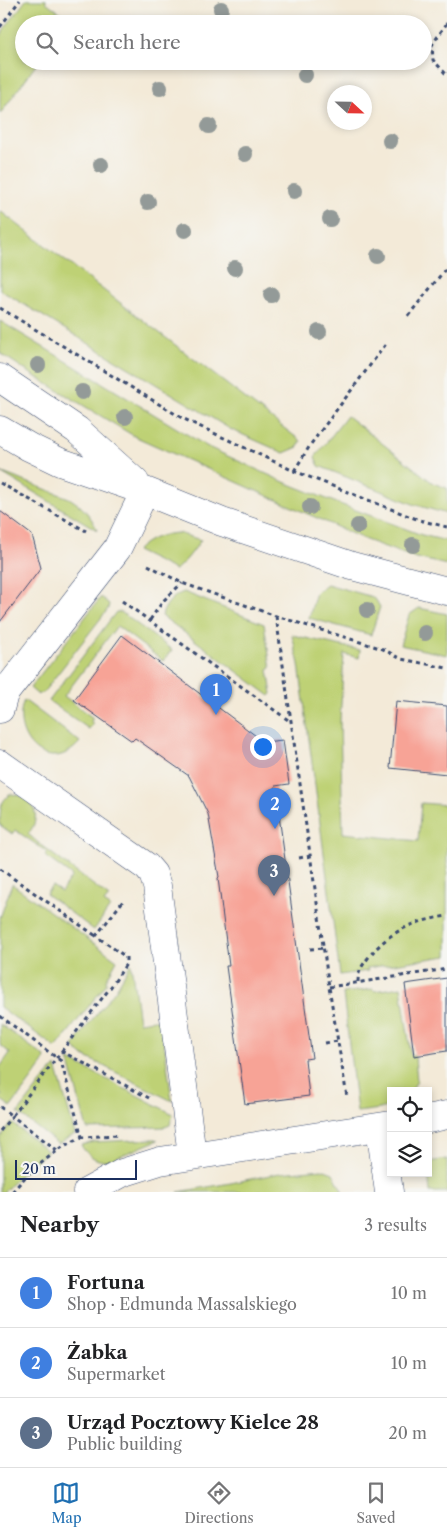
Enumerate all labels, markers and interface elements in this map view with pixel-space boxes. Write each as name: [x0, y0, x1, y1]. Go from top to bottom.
search box: [15, 15, 432, 70]
icon: search: [33, 29, 61, 57]
text: Search here: [73, 31, 181, 54]
north arrow: [327, 85, 372, 130]
pin: 1: [200, 674, 232, 715]
your location: [250, 734, 276, 760]
pin: 2: [259, 788, 291, 829]
pin: 3: [258, 855, 290, 896]
map controls: [387, 1087, 432, 1177]
button: locate: [387, 1087, 432, 1132]
button: layers: [387, 1132, 432, 1177]
scale bar: [15, 1157, 138, 1180]
text: 20 m: [22, 1160, 56, 1178]
text: Nearby: [20, 1212, 99, 1237]
text: 3 results: [364, 1215, 427, 1235]
text: Fortuna: [67, 1271, 145, 1294]
text: 1: [32, 1283, 40, 1303]
text: 10 m: [391, 1283, 427, 1303]
text: Shop · Edmunda Massalskiego: [67, 1294, 297, 1314]
text: Żabka: [67, 1341, 127, 1364]
text: 2: [31, 1353, 41, 1373]
text: 10 m: [391, 1353, 427, 1373]
text: Supermarket: [67, 1364, 165, 1384]
text: Urząd Pocztowy Kielce 28: [67, 1411, 319, 1434]
text: 3: [31, 1423, 41, 1443]
text: 20 m: [388, 1423, 427, 1443]
text: Public building: [67, 1434, 182, 1454]
tab: Map: [51, 1479, 82, 1527]
tab: Directions: [184, 1479, 254, 1527]
tab: Saved: [357, 1479, 395, 1527]

